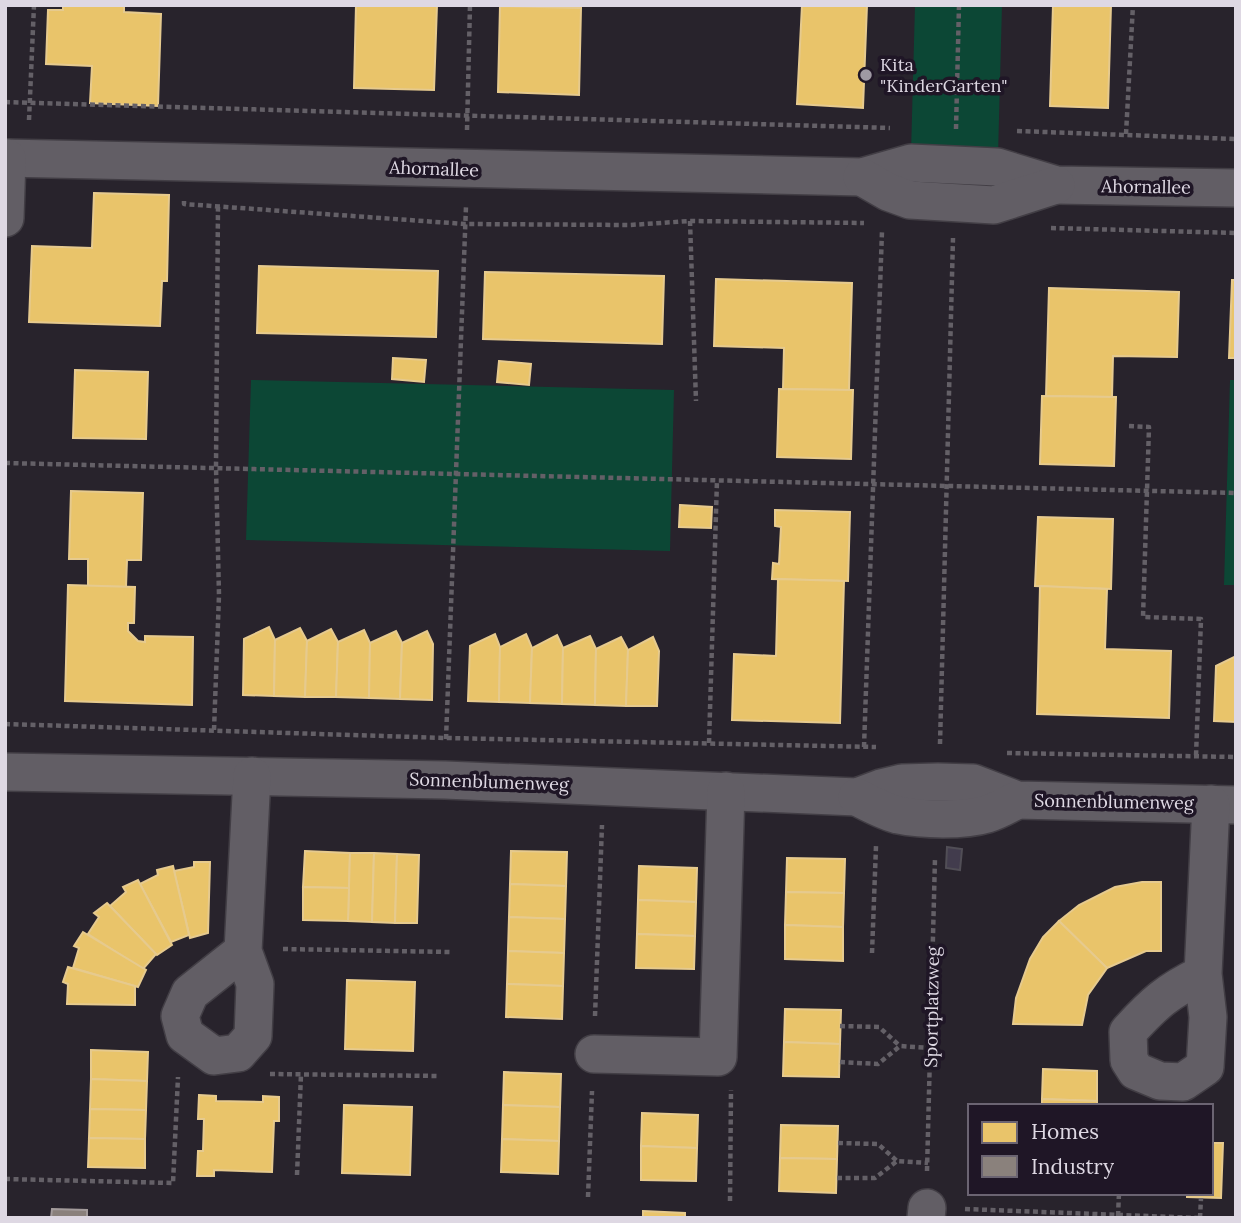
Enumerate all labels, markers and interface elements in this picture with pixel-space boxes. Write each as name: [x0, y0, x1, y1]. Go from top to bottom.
place label: Kita "KinderGarten": [880, 53, 1007, 97]
marker: Kita "KinderGarten": [858, 67, 874, 83]
street label: Ahornallee: [388, 155, 480, 182]
street label: Ahornallee: [1100, 174, 1191, 199]
street label: Sonnenblumenweg: [409, 767, 570, 796]
street label: Sonnenblumenweg: [1034, 789, 1195, 814]
street label: Sportplatzweg: [919, 945, 944, 1068]
legend: [968, 1104, 1213, 1195]
text: Homes: [1031, 1118, 1099, 1145]
text: Industry: [1031, 1153, 1114, 1180]

